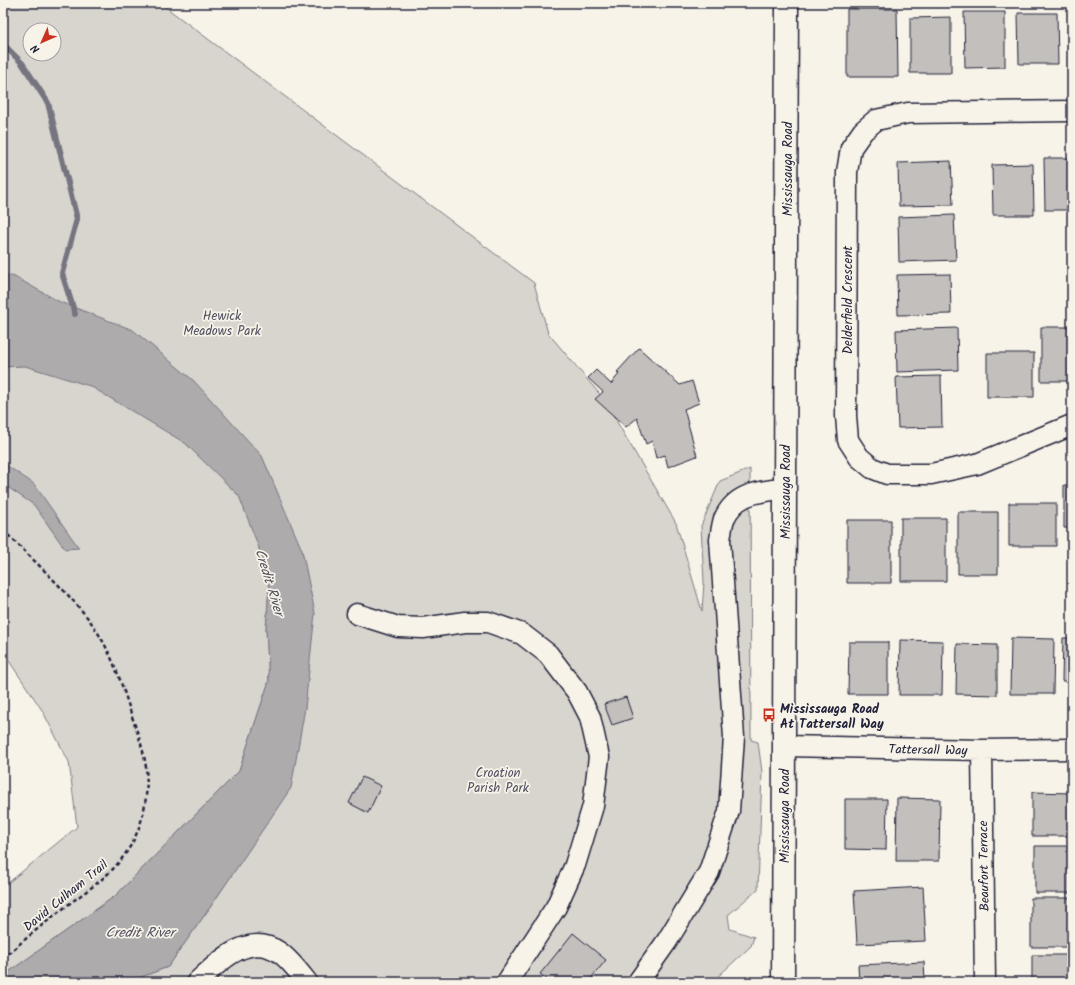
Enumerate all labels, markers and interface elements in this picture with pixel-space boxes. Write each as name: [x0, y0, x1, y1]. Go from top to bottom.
north arrow: [22, 22, 62, 62]
text: N: [27, 40, 44, 57]
street label: Mississauga Road: [778, 121, 799, 216]
street label: Delderfield Crescent: [838, 245, 859, 354]
park label: Hewick Meadows Park: [183, 306, 262, 342]
street label: Mississauga Road: [776, 444, 797, 539]
water label: Credit River: [248, 546, 291, 622]
place label: Mississauga Road At Tattersall Way: [780, 699, 884, 735]
bus stop icon: Mississauga Road At Tattersall Way: [761, 707, 777, 723]
street label: Tattersall Way: [888, 739, 968, 762]
park label: Croation Parish Park: [467, 763, 530, 799]
street label: Mississauga Road: [775, 768, 796, 863]
street label: Beaufort Terrace: [973, 820, 996, 912]
street label: David Culham Trail: [19, 855, 113, 937]
water label: Credit River: [105, 922, 178, 944]

